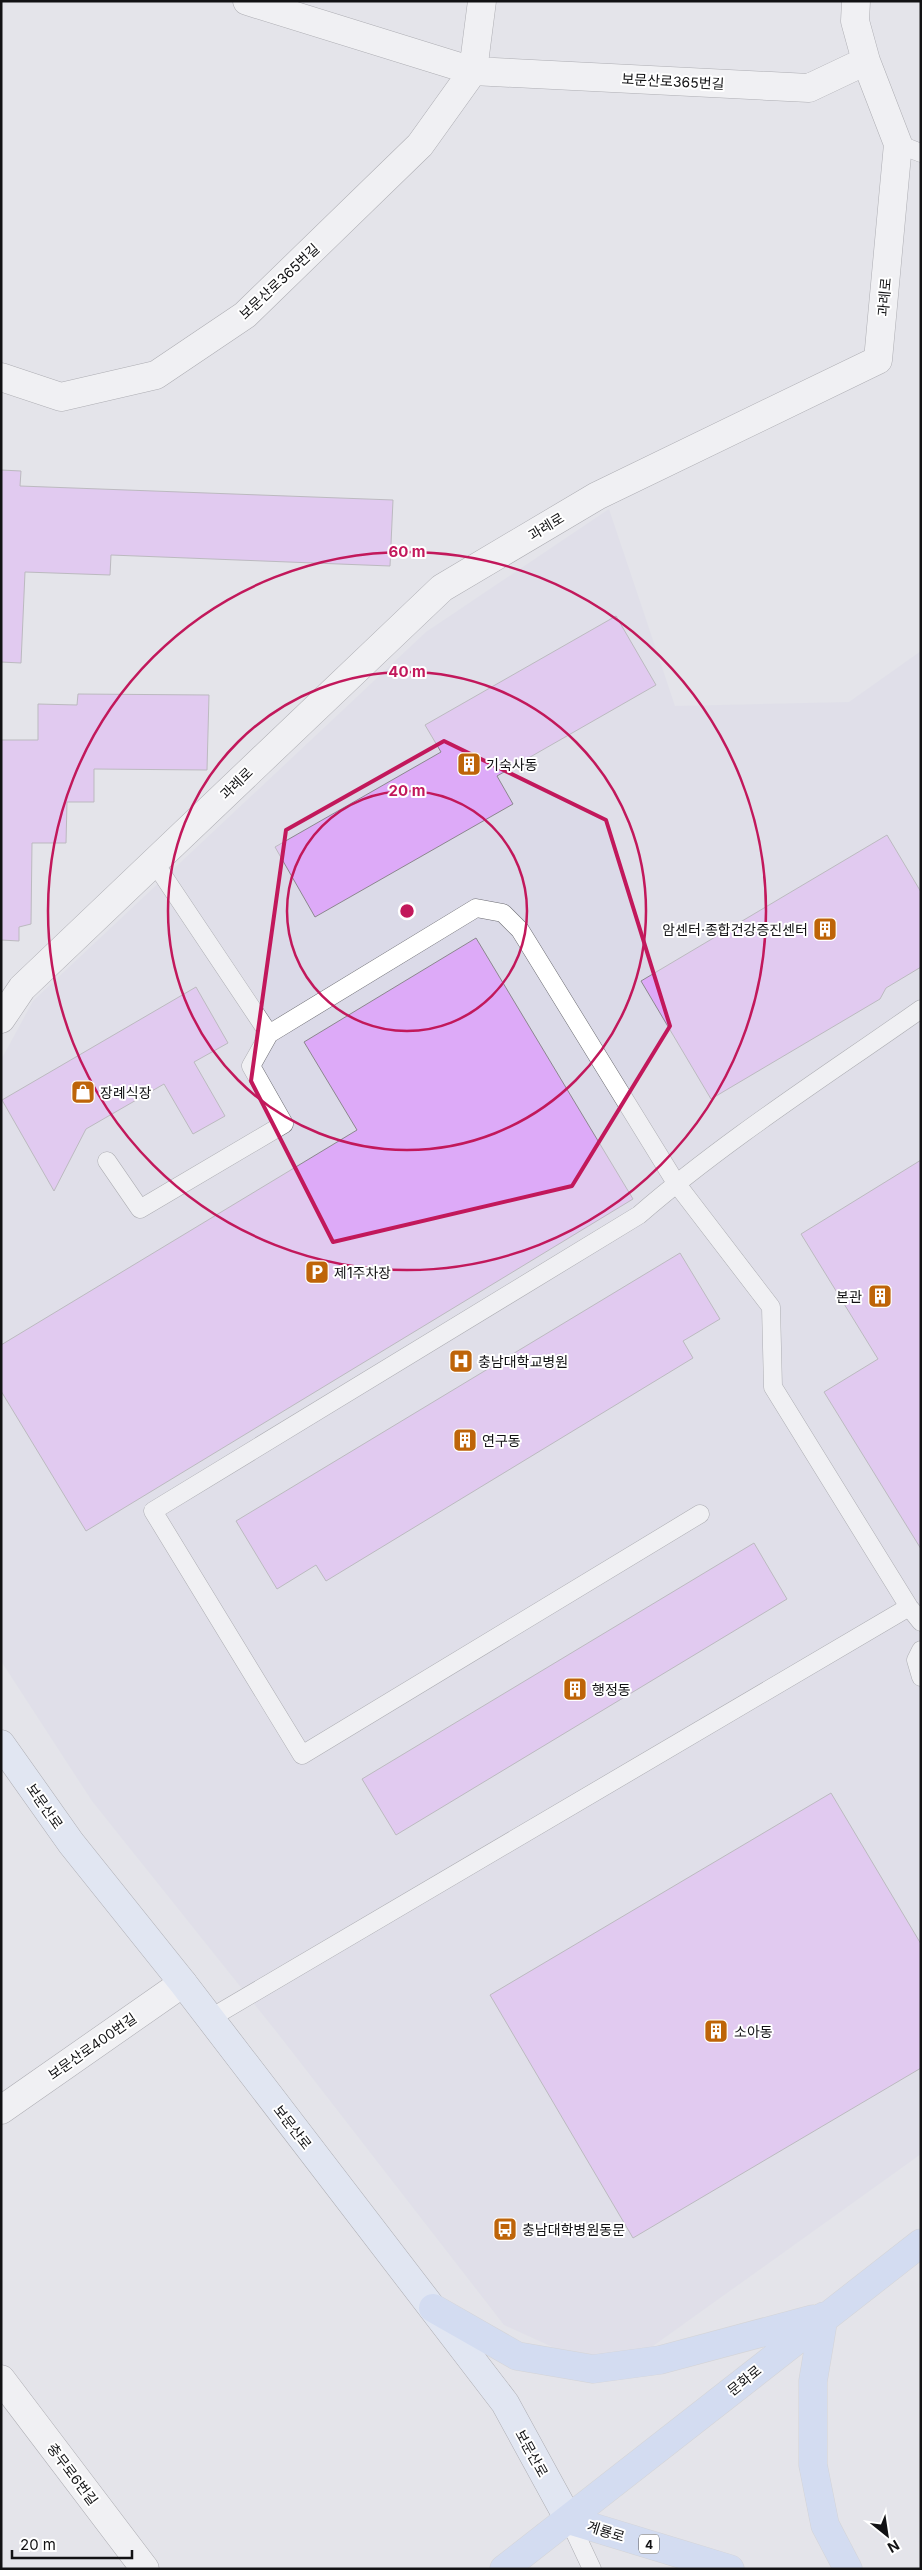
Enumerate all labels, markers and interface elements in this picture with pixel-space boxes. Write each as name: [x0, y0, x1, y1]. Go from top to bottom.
street label: 보문산로365번길: [621, 70, 725, 92]
street label: 보문산로365번길: [235, 240, 323, 322]
street label: 과례로: [874, 277, 894, 317]
street label: 과례로: [525, 509, 567, 543]
text: 60 m: [388, 542, 426, 561]
text: 40 m: [388, 662, 426, 681]
building icon: 기숙사동: [456, 751, 482, 777]
place label: 기숙사동: [486, 756, 538, 773]
street label: 과례로: [216, 763, 256, 803]
text: 20 m: [389, 781, 425, 800]
centre of rings: [398, 902, 416, 920]
building icon: 암센터·종합건강증진센터: [812, 916, 838, 942]
place label: 암센터·종합건강증진센터: [662, 921, 808, 938]
shop icon: 장례식장: [70, 1079, 96, 1105]
place label: 장례식장: [100, 1084, 152, 1101]
parking icon: 제1주차장: [304, 1259, 330, 1285]
place label: 제1주차장: [334, 1264, 391, 1281]
building icon: 본관: [867, 1283, 893, 1309]
place label: 본관: [836, 1288, 862, 1305]
hospital icon: 충남대학교병원: [448, 1348, 474, 1374]
place label: 충남대학교병원: [478, 1353, 568, 1370]
building icon: 연구동: [452, 1427, 478, 1453]
place label: 연구동: [482, 1432, 521, 1449]
building icon: 행정동: [562, 1676, 588, 1702]
place label: 행정동: [592, 1681, 631, 1698]
street label: 보문산로: [23, 1780, 67, 1832]
street label: 보문산로400번길: [45, 2009, 139, 2083]
building icon: 소아동: [703, 2018, 729, 2044]
place label: 소아동: [734, 2023, 773, 2040]
street label: 보문산로: [270, 2101, 316, 2153]
bus stop icon: 충남대학병원동문: [492, 2216, 518, 2242]
place label: 충남대학병원동문: [522, 2221, 625, 2238]
street label: 문화로: [724, 2361, 764, 2399]
street label: 보문산로: [512, 2426, 552, 2480]
street label: 충무로6번길: [44, 2440, 102, 2508]
north arrow: [862, 2510, 912, 2560]
street label: 계룡로: [585, 2517, 627, 2545]
scale bar: [12, 2528, 132, 2560]
road number: 4: [639, 2534, 659, 2554]
text: 20 m: [20, 2535, 56, 2554]
text: N: [885, 2537, 903, 2557]

